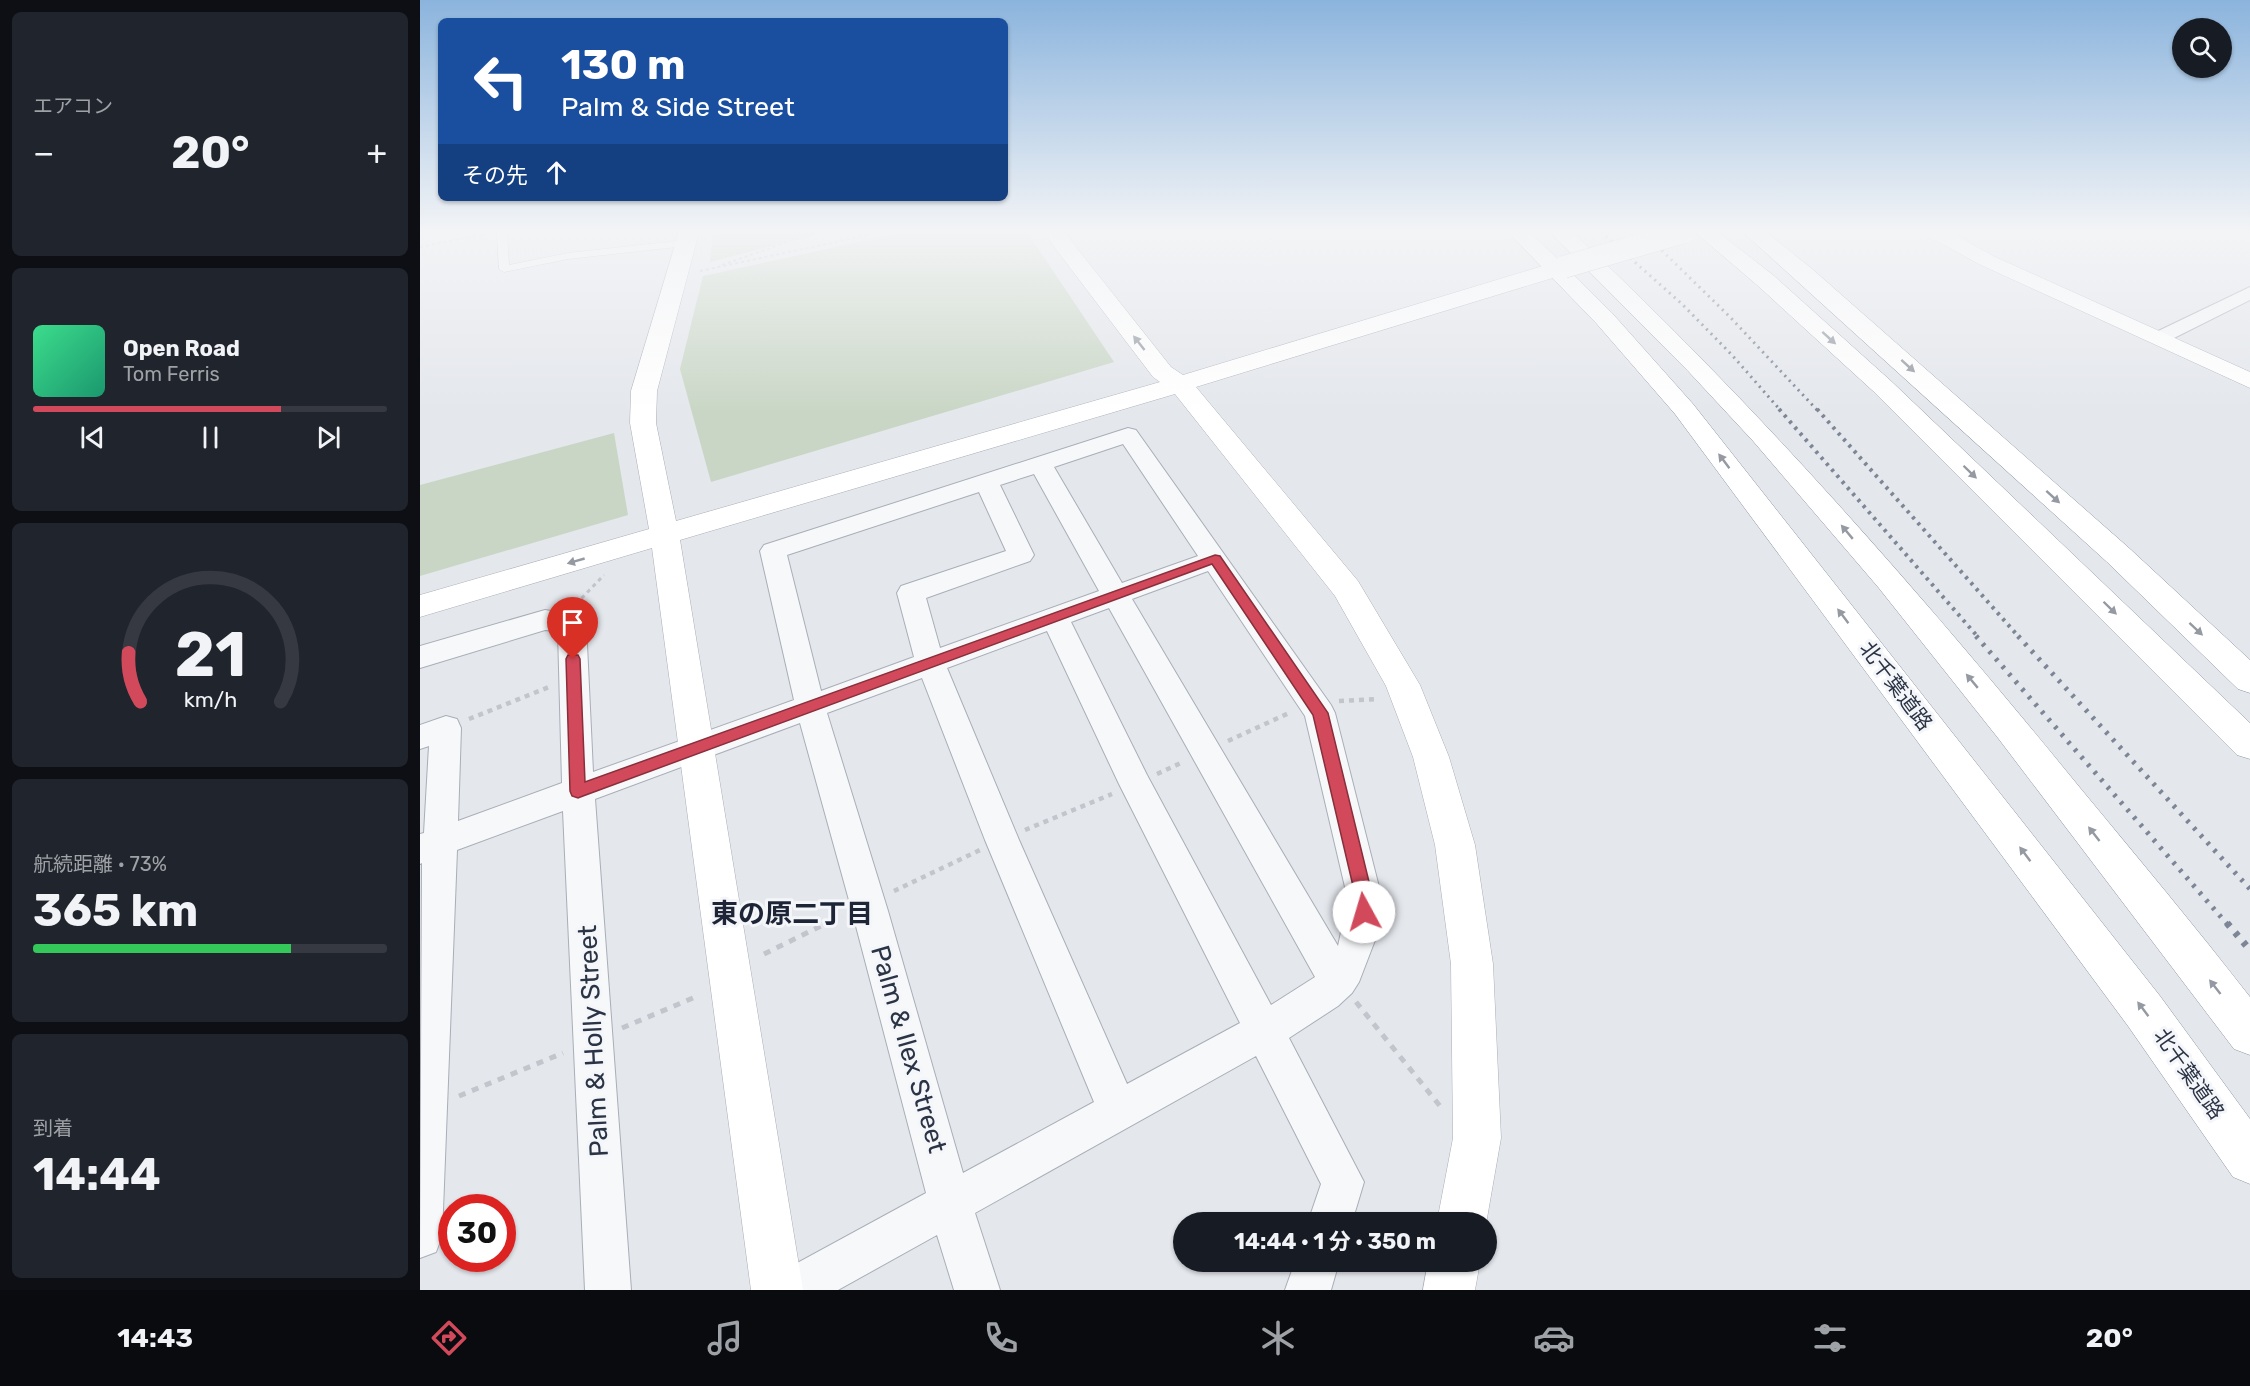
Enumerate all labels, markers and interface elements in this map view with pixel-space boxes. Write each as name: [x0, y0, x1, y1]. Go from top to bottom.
map controls: [2172, 18, 2232, 78]
button: search: [2172, 18, 2232, 78]
text: 130 m: [561, 40, 686, 90]
icon: left: [462, 42, 540, 120]
text: Palm & Side Street: [561, 91, 795, 123]
text: エアコン: [33, 94, 113, 118]
text: 20°: [171, 126, 250, 179]
text: −: [33, 133, 54, 172]
text: +: [366, 133, 387, 172]
icon: ahead: [540, 156, 573, 189]
text: その先: [462, 162, 528, 189]
one-way arrow: [1821, 331, 1836, 344]
text: Open Road: [123, 335, 240, 362]
one-way arrow: [1134, 336, 1146, 351]
one-way arrow: [1900, 359, 1915, 372]
text: Tom Ferris: [123, 362, 220, 386]
icon: previous: [76, 421, 109, 454]
icon: pause: [194, 421, 227, 454]
icon: next: [312, 421, 345, 454]
one-way arrow: [1718, 453, 1731, 469]
one-way arrow: [1963, 465, 1977, 479]
one-way arrow: [2045, 490, 2060, 503]
one-way arrow: [1842, 524, 1854, 539]
one-way arrow: [567, 557, 585, 566]
pin: [547, 597, 598, 659]
one-way arrow: [2103, 601, 2117, 615]
icon: arrive: [556, 606, 589, 639]
one-way arrow: [1836, 608, 1849, 624]
text: 21: [174, 618, 246, 692]
one-way arrow: [2189, 622, 2204, 636]
street label: 北千葉道路: [1855, 636, 1938, 735]
one-way arrow: [1966, 673, 1979, 689]
text: km/h: [183, 687, 237, 712]
one-way arrow: [2088, 826, 2100, 841]
one-way arrow: [2019, 847, 2031, 862]
text: 航続距離 · 73%: [33, 852, 167, 876]
position arrow: [1332, 880, 1396, 944]
text: 365 km: [33, 884, 198, 937]
district label: 東の原二丁目: [711, 898, 873, 930]
street label: Palm & Holly Street: [572, 924, 615, 1158]
street label: Palm & Ilex Street: [864, 942, 953, 1156]
one-way arrow: [2208, 979, 2221, 995]
one-way arrow: [2137, 1002, 2149, 1018]
street label: 北千葉道路: [2149, 1024, 2230, 1124]
text: 到着: [33, 1116, 73, 1140]
text: 14:44: [33, 1148, 161, 1201]
speed limit sign: 30: [438, 1194, 516, 1272]
text: 14:44 · 1 分 · 350 m: [1234, 1228, 1436, 1255]
icon: directions: [428, 1317, 470, 1359]
icon: music: [704, 1317, 746, 1359]
icon: phone: [980, 1317, 1022, 1359]
icon: climate: [1257, 1317, 1299, 1359]
icon: car: [1533, 1317, 1575, 1359]
icon: filters: [1809, 1317, 1851, 1359]
text: 14:43: [117, 1322, 193, 1354]
text: 20°: [2086, 1322, 2133, 1354]

